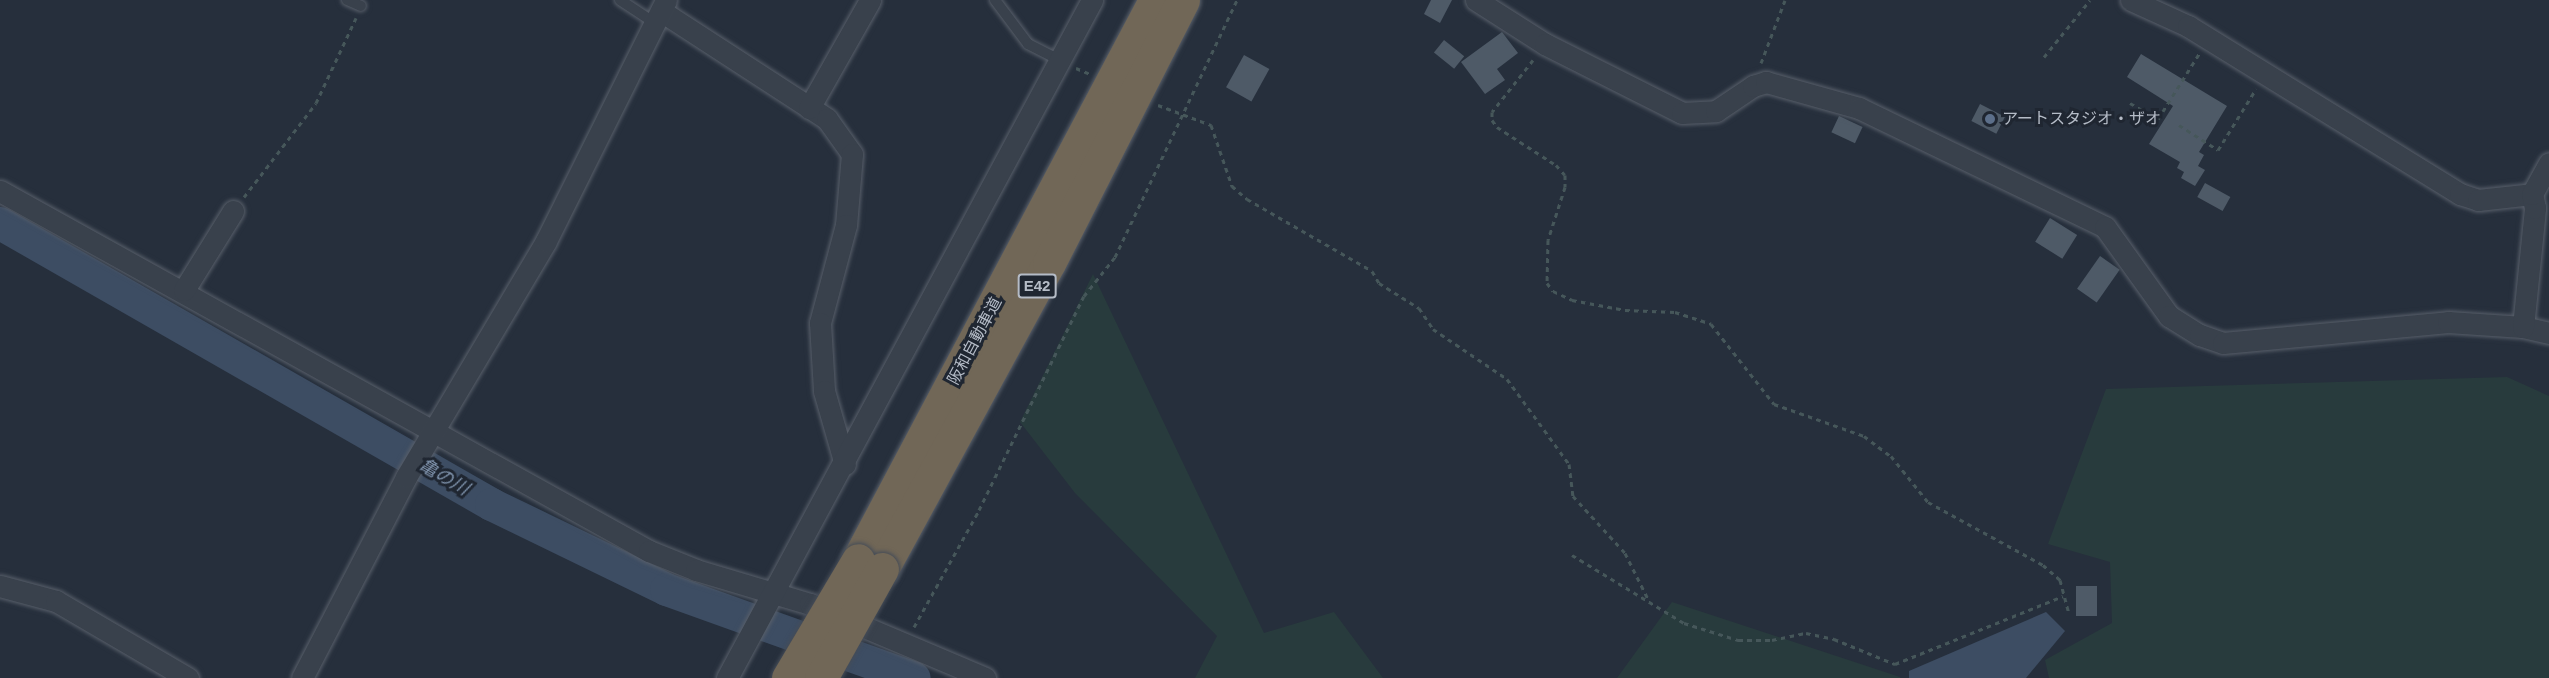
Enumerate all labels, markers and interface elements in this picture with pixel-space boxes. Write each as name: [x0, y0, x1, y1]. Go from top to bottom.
place label: アートスタジオ・ザオ: [2002, 109, 2161, 129]
marker: アートスタジオ・ザオ: [1983, 112, 1997, 126]
road number: E42: [1018, 274, 1056, 298]
street label: 阪和自動車道: [944, 294, 1006, 388]
water label: 亀の川: [415, 454, 473, 500]

